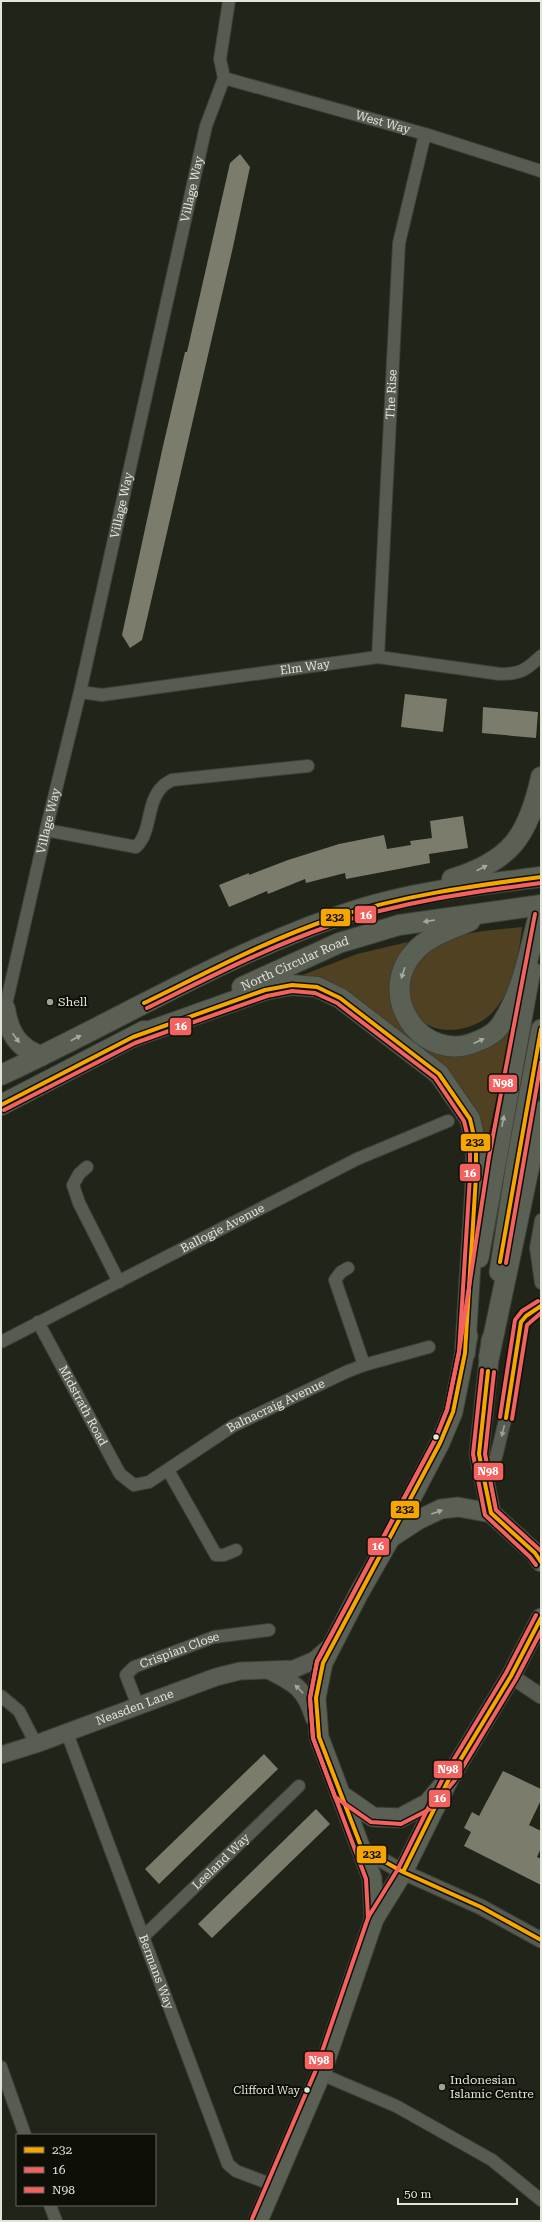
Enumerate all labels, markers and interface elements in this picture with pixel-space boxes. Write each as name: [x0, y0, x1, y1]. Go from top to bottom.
street label: West Way: [354, 108, 413, 137]
street label: Village Way: [178, 154, 206, 223]
street label: The Rise: [383, 369, 400, 420]
street label: Village Way: [107, 470, 136, 540]
street label: Elm Way: [279, 657, 332, 677]
street label: Village Way: [34, 786, 63, 855]
one-way arrow: [476, 865, 488, 871]
line badge: 16: [354, 905, 377, 924]
line badge: 232: [320, 908, 351, 927]
text: 16: [360, 909, 372, 922]
text: 232: [326, 911, 344, 924]
one-way arrow: [423, 918, 435, 924]
street label: North Circular Road: [239, 933, 351, 994]
one-way arrow: [399, 968, 405, 980]
place label: Shell: [58, 995, 87, 1009]
marker: Shell: [45, 997, 55, 1007]
line badge: 16: [169, 1017, 192, 1036]
text: 16: [175, 1020, 187, 1033]
one-way arrow: [12, 1033, 20, 1044]
one-way arrow: [70, 1035, 82, 1041]
one-way arrow: [473, 1038, 485, 1044]
line badge: N98: [488, 1074, 518, 1093]
text: N98: [493, 1077, 513, 1090]
one-way arrow: [500, 1115, 506, 1127]
line badge: 232: [460, 1133, 491, 1152]
text: 232: [466, 1136, 484, 1149]
line badge: 16: [459, 1163, 481, 1182]
text: 16: [464, 1167, 476, 1180]
street label: Ballogie Avenue: [178, 1201, 267, 1256]
street label: Midstrath Road: [56, 1363, 111, 1448]
street label: Balnacraig Avenue: [224, 1376, 327, 1435]
one-way arrow: [499, 1425, 505, 1437]
unlabelled marker: [431, 1432, 441, 1442]
line badge: N98: [473, 1462, 504, 1481]
text: N98: [478, 1465, 498, 1478]
line badge: 232: [390, 1500, 420, 1519]
text: 232: [396, 1503, 414, 1516]
one-way arrow: [432, 1508, 444, 1514]
line badge: 16: [367, 1537, 390, 1556]
text: 16: [372, 1540, 384, 1553]
street label: Crispian Close: [138, 1629, 220, 1671]
one-way arrow: [294, 1684, 304, 1694]
street label: Neasden Lane: [94, 1686, 176, 1728]
line badge: N98: [433, 1760, 463, 1779]
text: N98: [438, 1763, 458, 1776]
line badge: 16: [428, 1789, 451, 1808]
text: 16: [434, 1792, 446, 1805]
street label: Leeland Way: [189, 1830, 253, 1892]
line badge: 232: [356, 1845, 387, 1864]
text: 232: [363, 1848, 381, 1861]
street label: Bermans Way: [136, 1933, 177, 2012]
line badge: N98: [304, 2051, 334, 2070]
text: N98: [309, 2054, 329, 2067]
place label: Indonesian Islamic Centre: [450, 2073, 534, 2101]
marker: Indonesian Islamic Centre: [437, 2082, 447, 2092]
place label: Clifford Way: [233, 2084, 300, 2097]
marker: Clifford Way: [302, 2085, 312, 2095]
legend: [16, 2134, 156, 2206]
text: 232: [52, 2143, 72, 2157]
text: 16: [52, 2163, 66, 2177]
scale bar: [398, 2180, 517, 2206]
text: N98: [52, 2183, 75, 2197]
text: 50 m: [404, 2187, 431, 2201]

